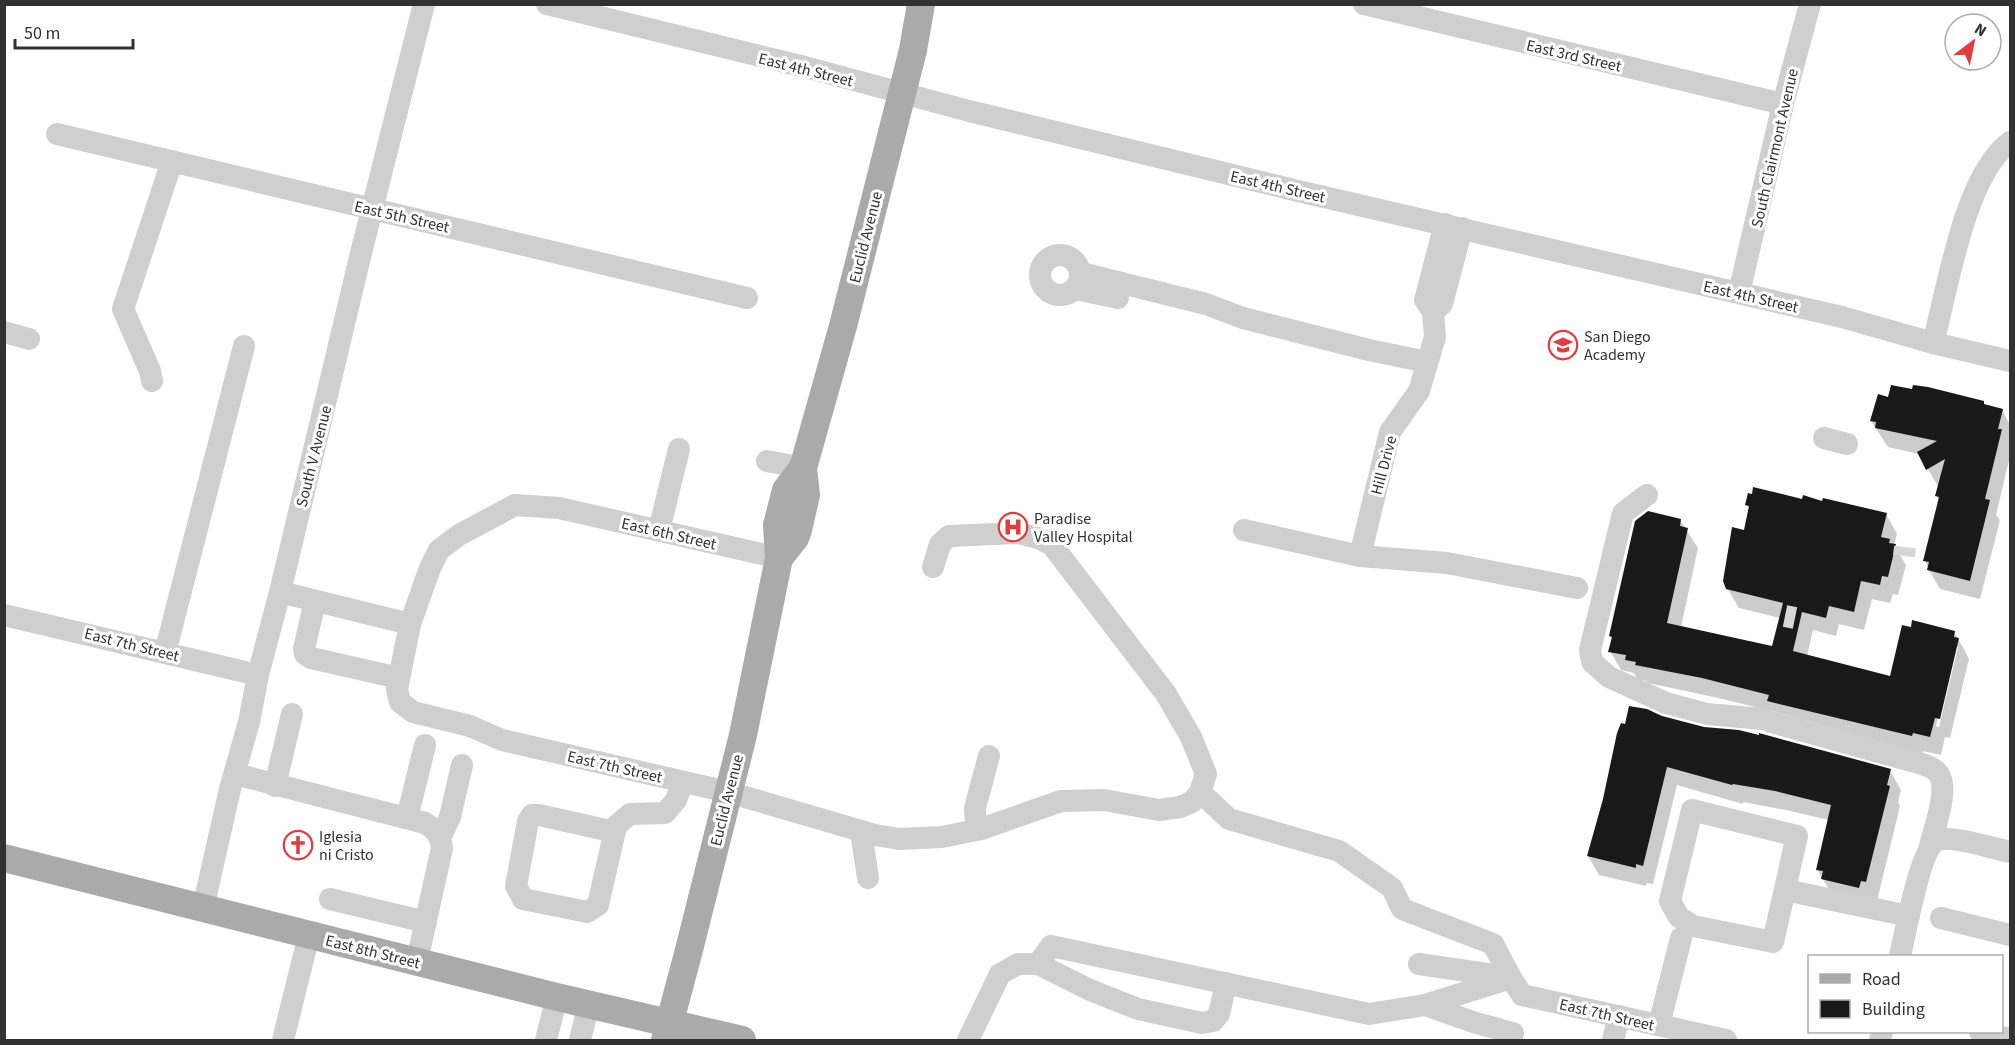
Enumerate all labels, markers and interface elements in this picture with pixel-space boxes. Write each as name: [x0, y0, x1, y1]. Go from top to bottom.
scale bar: [15, 12, 134, 50]
north arrow: [1943, 12, 2003, 72]
text: N: [1970, 18, 1991, 42]
text: 50 m: [24, 21, 60, 46]
street label: East 3rd Street: [1524, 34, 1624, 78]
street label: East 4th Street: [756, 48, 856, 92]
street label: South Clairmont Avenue: [1746, 66, 1804, 230]
street label: East 4th Street: [1228, 165, 1328, 209]
street label: Euclid Avenue: [844, 189, 888, 285]
street label: East 5th Street: [352, 195, 452, 239]
street label: East 4th Street: [1701, 275, 1801, 319]
place label: San Diego Academy: [1584, 326, 1651, 366]
school or university icon: San Diego Academy: [1547, 329, 1579, 361]
street label: South V Avenue: [291, 403, 337, 509]
street label: Hill Drive: [1366, 433, 1402, 497]
place label: Paradise Valley Hospital: [1034, 508, 1133, 548]
hospital icon: Paradise Valley Hospital: [997, 511, 1029, 543]
street label: East 6th Street: [619, 512, 719, 556]
street label: East 7th Street: [82, 623, 182, 667]
street label: East 7th Street: [565, 745, 665, 789]
street label: Euclid Avenue: [705, 752, 749, 848]
place label: Iglesia ni Cristo: [319, 826, 374, 866]
church icon: Iglesia ni Cristo: [282, 829, 314, 861]
street label: East 8th Street: [323, 930, 423, 974]
legend: [1808, 955, 2003, 1033]
text: Road: [1862, 967, 1901, 992]
street label: East 7th Street: [1557, 993, 1657, 1037]
text: Building: [1862, 997, 1925, 1022]

